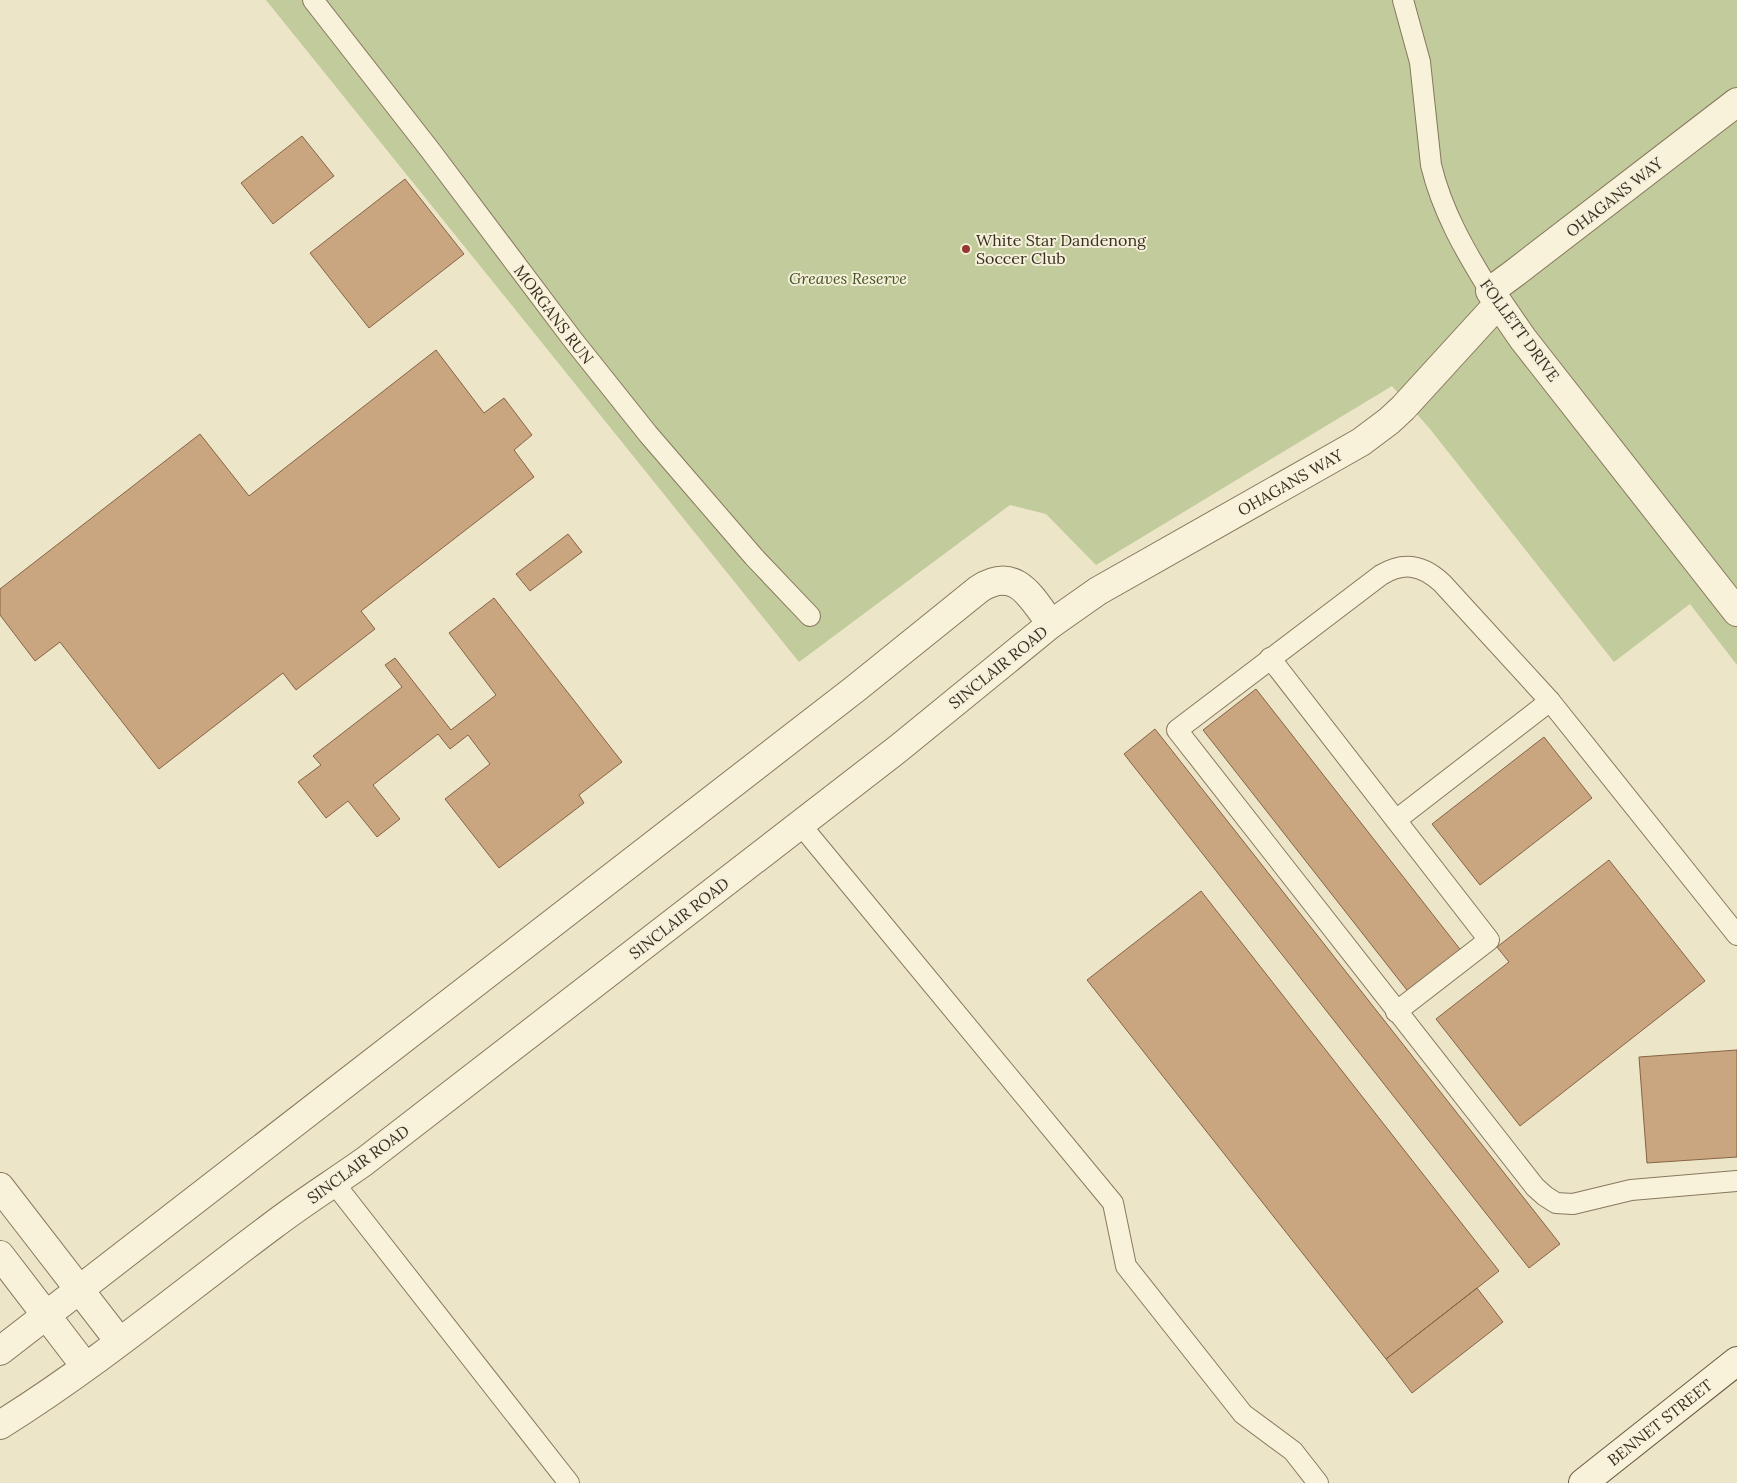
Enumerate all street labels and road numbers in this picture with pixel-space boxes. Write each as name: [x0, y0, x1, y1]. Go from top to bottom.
street label: OHAGANS WAY: [1562, 152, 1667, 241]
street label: MORGANS RUN: [510, 261, 598, 368]
street label: FOLLETT DRIVE: [1476, 275, 1564, 385]
street label: OHAGANS WAY: [1234, 444, 1347, 520]
street label: SINCLAIR ROAD: [945, 621, 1052, 713]
street label: SINCLAIR ROAD: [625, 873, 733, 963]
street label: SINCLAIR ROAD: [303, 1120, 413, 1208]
street label: BENNET STREET: [1603, 1375, 1716, 1470]

